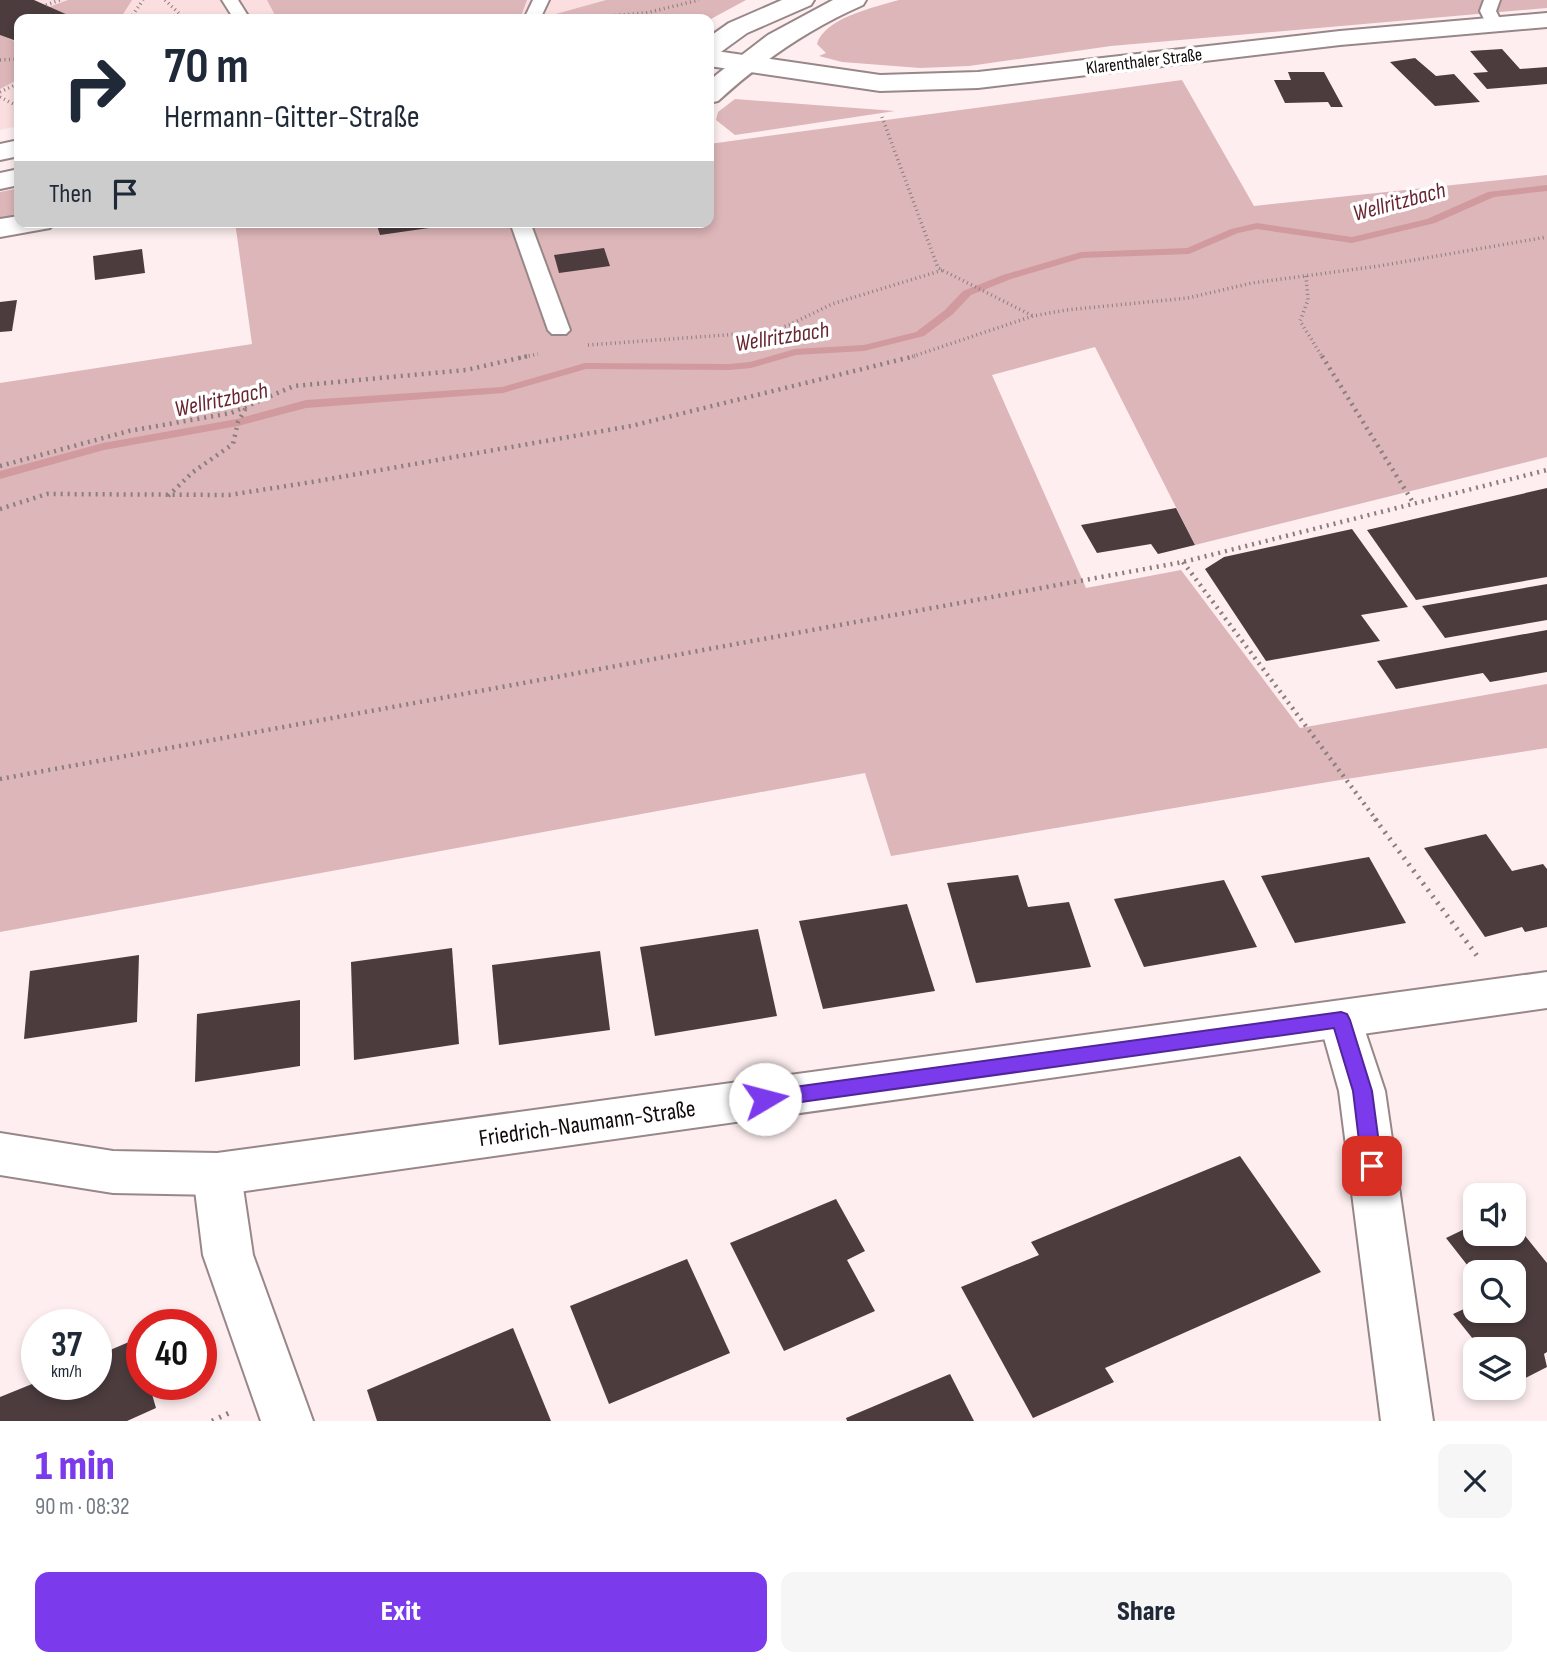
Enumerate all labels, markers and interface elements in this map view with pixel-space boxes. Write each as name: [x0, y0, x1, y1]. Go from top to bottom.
text: 70 m: [164, 38, 249, 97]
icon: right: [49, 42, 140, 133]
street label: Klarenthaler Straße: [1085, 44, 1203, 79]
text: Hermann-Gitter-Straße: [164, 98, 420, 137]
icon: arrive: [106, 175, 144, 213]
water label: Wellritzbach: [1350, 176, 1449, 228]
text: Then: [49, 179, 92, 210]
water label: Wellritzbach: [733, 316, 831, 358]
water label: Wellritzbach: [172, 376, 271, 424]
position arrow: [728, 1062, 802, 1136]
street label: Friedrich-Naumann-Straße: [477, 1094, 697, 1153]
pin: [1342, 1136, 1402, 1196]
icon: arrive: [1353, 1147, 1391, 1185]
map controls: [1463, 1183, 1526, 1400]
button: sound: [1463, 1183, 1526, 1246]
button: search: [1463, 1260, 1526, 1323]
speed limit sign: 40: [126, 1309, 217, 1400]
text: 37: [51, 1324, 82, 1367]
button: layers: [1463, 1337, 1526, 1400]
text: km/h: [51, 1361, 82, 1382]
text: 1 min: [35, 1441, 115, 1492]
button: close: [1438, 1444, 1512, 1518]
text: 90 m · 08:32: [35, 1493, 130, 1521]
button: Exit: [35, 1572, 767, 1652]
button: Share: [781, 1572, 1512, 1652]

